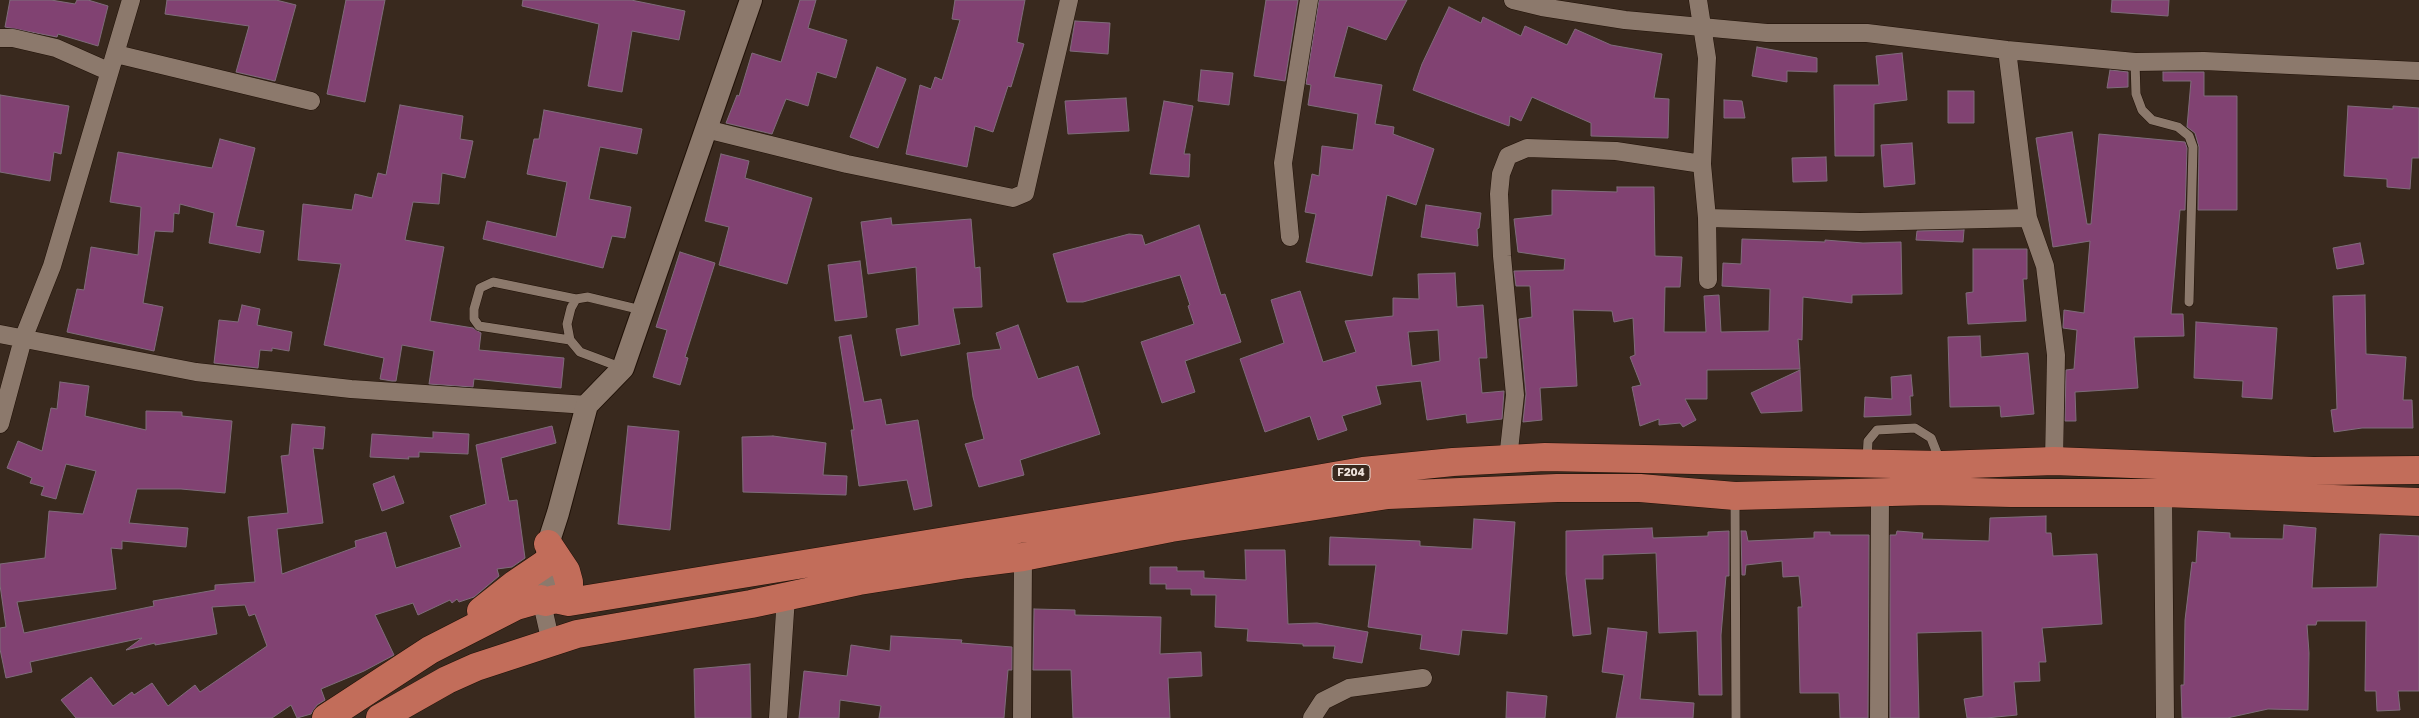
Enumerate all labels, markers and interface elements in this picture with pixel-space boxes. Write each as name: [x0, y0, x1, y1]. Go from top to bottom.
road number: F204: [1332, 464, 1370, 482]

